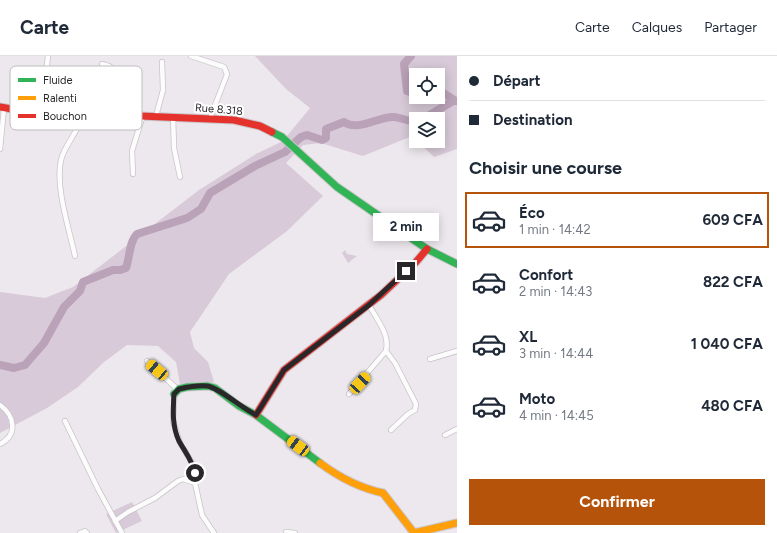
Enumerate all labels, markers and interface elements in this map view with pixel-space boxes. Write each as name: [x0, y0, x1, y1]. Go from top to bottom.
text: Carte: [20, 16, 69, 39]
text: Carte: [575, 19, 610, 36]
text: Calques: [632, 19, 682, 36]
text: Partager: [704, 19, 757, 36]
legend: [10, 66, 142, 130]
map controls: [409, 68, 445, 148]
button: locate: [409, 68, 445, 104]
text: Départ: [493, 72, 541, 90]
text: Fluide: [43, 74, 73, 87]
text: Ralenti: [43, 92, 77, 105]
street label: Rue 8.318: [194, 101, 244, 118]
text: Bouchon: [43, 110, 87, 123]
text: Destination: [493, 111, 572, 129]
button: layers: [409, 112, 445, 148]
text: Choisir une course: [469, 157, 622, 179]
icon: car: [471, 202, 507, 238]
text: Éco: [519, 204, 545, 222]
text: 609 CFA: [702, 211, 763, 229]
callout: 2 min: [373, 213, 439, 241]
text: 2 min: [390, 219, 422, 234]
text: 1 min · 14:42: [519, 222, 591, 237]
route end: [397, 262, 415, 280]
icon: car: [471, 264, 507, 300]
text: Confort: [519, 266, 573, 284]
text: 822 CFA: [703, 273, 763, 291]
text: 2 min · 14:43: [519, 284, 592, 299]
icon: car: [471, 326, 507, 362]
text: XL: [519, 328, 537, 346]
text: 1 040 CFA: [691, 335, 763, 353]
text: 3 min · 14:44: [519, 346, 593, 361]
car: [144, 358, 170, 382]
car: [347, 370, 373, 396]
icon: car: [471, 388, 507, 424]
text: Moto: [519, 390, 555, 408]
text: 480 CFA: [701, 397, 763, 415]
text: 4 min · 14:45: [519, 408, 594, 423]
car: [285, 434, 311, 458]
route start: [186, 464, 204, 482]
button: Confirmer: [469, 479, 765, 525]

